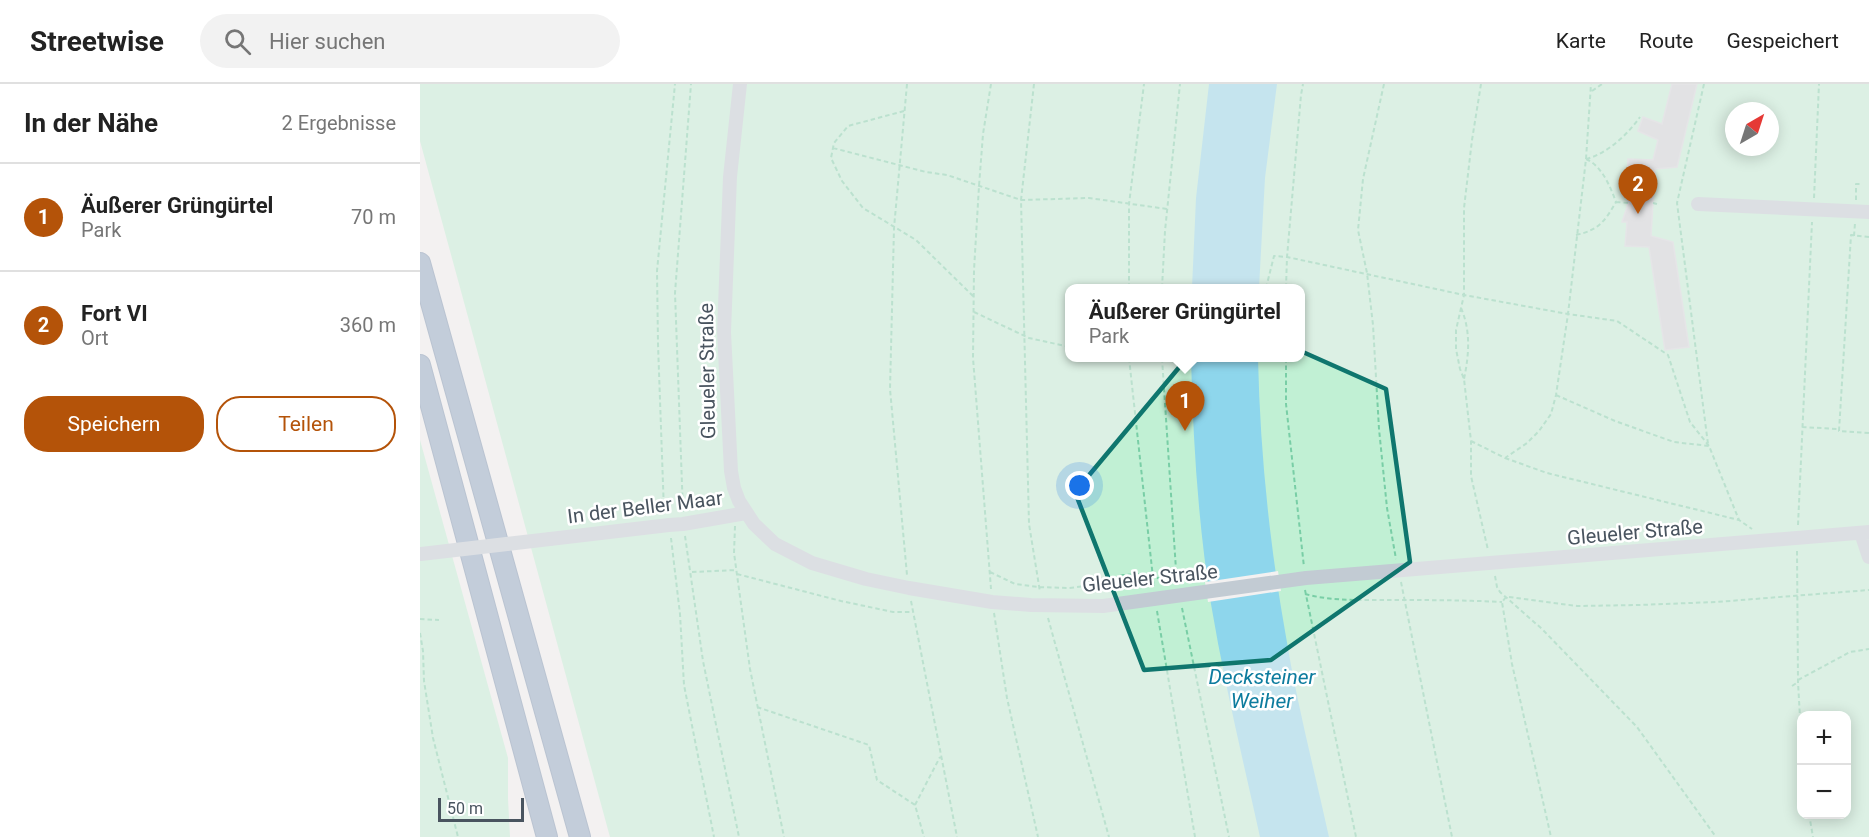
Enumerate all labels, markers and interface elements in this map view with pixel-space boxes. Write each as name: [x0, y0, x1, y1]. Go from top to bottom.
search box: [200, 14, 620, 68]
text: Streetwise: [30, 25, 164, 58]
icon: search: [221, 25, 254, 58]
text: Hier suchen: [269, 29, 385, 54]
text: Karte: [1556, 29, 1606, 53]
text: Route: [1639, 29, 1693, 53]
text: Gespeichert: [1726, 29, 1839, 53]
north arrow: [1725, 102, 1779, 156]
text: In der Nähe: [24, 108, 158, 138]
text: 2 Ergebnisse: [282, 111, 396, 135]
pin: 2: [1618, 164, 1658, 214]
text: Äußerer Grüngürtel: [81, 193, 273, 218]
text: 1: [38, 205, 49, 229]
text: 70 m: [351, 205, 396, 229]
text: Park: [81, 218, 121, 242]
popup: [1065, 284, 1305, 362]
text: Äußerer Grüngürtel: [1089, 299, 1281, 324]
text: Fort VI: [81, 301, 148, 326]
street label: Gleueler Straße: [694, 303, 720, 439]
text: 2: [38, 313, 49, 337]
text: 360 m: [340, 313, 396, 337]
text: Park: [1089, 324, 1129, 348]
text: Ort: [81, 326, 109, 350]
pin: 1: [1166, 382, 1204, 431]
button: Speichern: [24, 396, 204, 452]
button: Teilen: [216, 396, 396, 452]
your location: [1065, 471, 1094, 500]
street label: In der Beller Maar: [566, 486, 724, 528]
street label: Gleueler Straße: [1566, 514, 1704, 550]
street label: Gleueler Straße: [1081, 559, 1219, 597]
water label: Decksteiner Weiher: [1208, 665, 1317, 713]
map controls: [1797, 711, 1851, 819]
button: +: [1797, 711, 1851, 765]
button: −: [1797, 765, 1851, 819]
scale bar: [438, 795, 524, 822]
text: 50 m: [447, 799, 483, 818]

